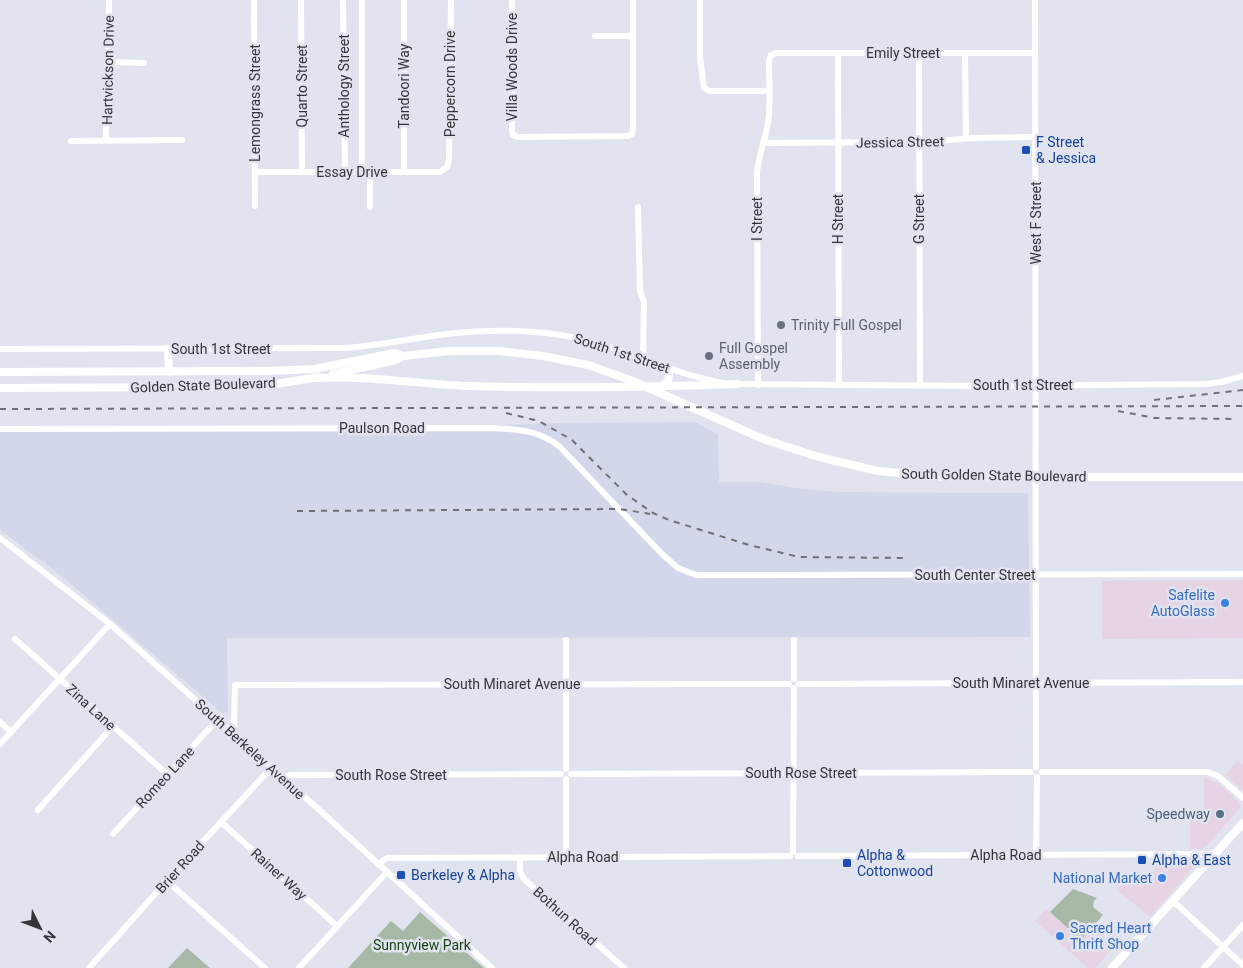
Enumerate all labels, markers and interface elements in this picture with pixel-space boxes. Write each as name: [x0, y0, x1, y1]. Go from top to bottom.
street label: Villa Woods Drive: [504, 13, 520, 121]
street label: Hartvickson Drive: [99, 15, 117, 125]
street label: Peppercorn Drive: [442, 31, 458, 137]
street label: Anthology Street: [336, 34, 352, 138]
street label: Tandoori Way: [396, 43, 412, 128]
street label: Lemongrass Street: [247, 44, 263, 162]
street label: Quarto Street: [294, 44, 310, 127]
street label: Emily Street: [866, 45, 940, 61]
street label: Jessica Street: [856, 133, 945, 151]
place label: F Street & Jessica: [1036, 134, 1096, 166]
marker: F Street & Jessica: [1020, 144, 1032, 156]
street label: Essay Drive: [316, 164, 388, 180]
street label: West F Street: [1028, 181, 1044, 265]
street label: H Street: [830, 193, 846, 244]
street label: G Street: [911, 194, 927, 244]
street label: I Street: [749, 196, 765, 241]
place label: Trinity Full Gospel: [791, 317, 902, 333]
marker: Trinity Full Gospel: [775, 319, 787, 331]
street label: South 1st Street: [572, 330, 672, 376]
place label: Full Gospel Assembly: [719, 340, 788, 372]
street label: South 1st Street: [171, 341, 271, 357]
marker: Full Gospel Assembly: [703, 350, 715, 362]
street label: Golden State Boulevard: [130, 374, 276, 396]
street label: South 1st Street: [973, 377, 1073, 393]
street label: Paulson Road: [339, 420, 425, 436]
street label: South Golden State Boulevard: [901, 465, 1087, 485]
street label: South Center Street: [914, 567, 1036, 583]
place label: Safelite AutoGlass: [1151, 587, 1215, 619]
marker: Safelite AutoGlass: [1219, 597, 1231, 609]
street label: South Minaret Avenue: [953, 675, 1089, 691]
street label: South Minaret Avenue: [444, 676, 580, 692]
street label: Zina Lane: [63, 681, 119, 733]
street label: South Berkeley Avenue: [192, 696, 308, 802]
street label: Romeo Lane: [133, 743, 197, 811]
street label: South Rose Street: [745, 765, 857, 781]
street label: South Rose Street: [335, 767, 447, 783]
place label: Speedway: [1146, 806, 1210, 822]
marker: Speedway: [1214, 808, 1226, 820]
street label: Brier Road: [152, 838, 208, 896]
street label: Rainer Way: [248, 845, 310, 903]
place label: Alpha & Cottonwood: [857, 847, 933, 879]
street label: Alpha Road: [970, 847, 1042, 863]
street label: Alpha Road: [547, 849, 619, 865]
place label: Alpha & East: [1152, 852, 1231, 868]
marker: Alpha & East: [1136, 854, 1148, 866]
marker: Alpha & Cottonwood: [841, 857, 853, 869]
place label: Berkeley & Alpha: [411, 867, 515, 883]
marker: Berkeley & Alpha: [395, 869, 407, 881]
place label: National Market: [1053, 870, 1152, 886]
marker: National Market: [1156, 872, 1168, 884]
street label: Bothun Road: [530, 883, 600, 949]
north arrow: [15, 903, 65, 953]
place label: Sacred Heart Thrift Shop: [1070, 920, 1152, 952]
text: N: [40, 928, 59, 946]
marker: Sacred Heart Thrift Shop: [1054, 930, 1066, 942]
park label: Sunnyview Park: [373, 937, 472, 953]

